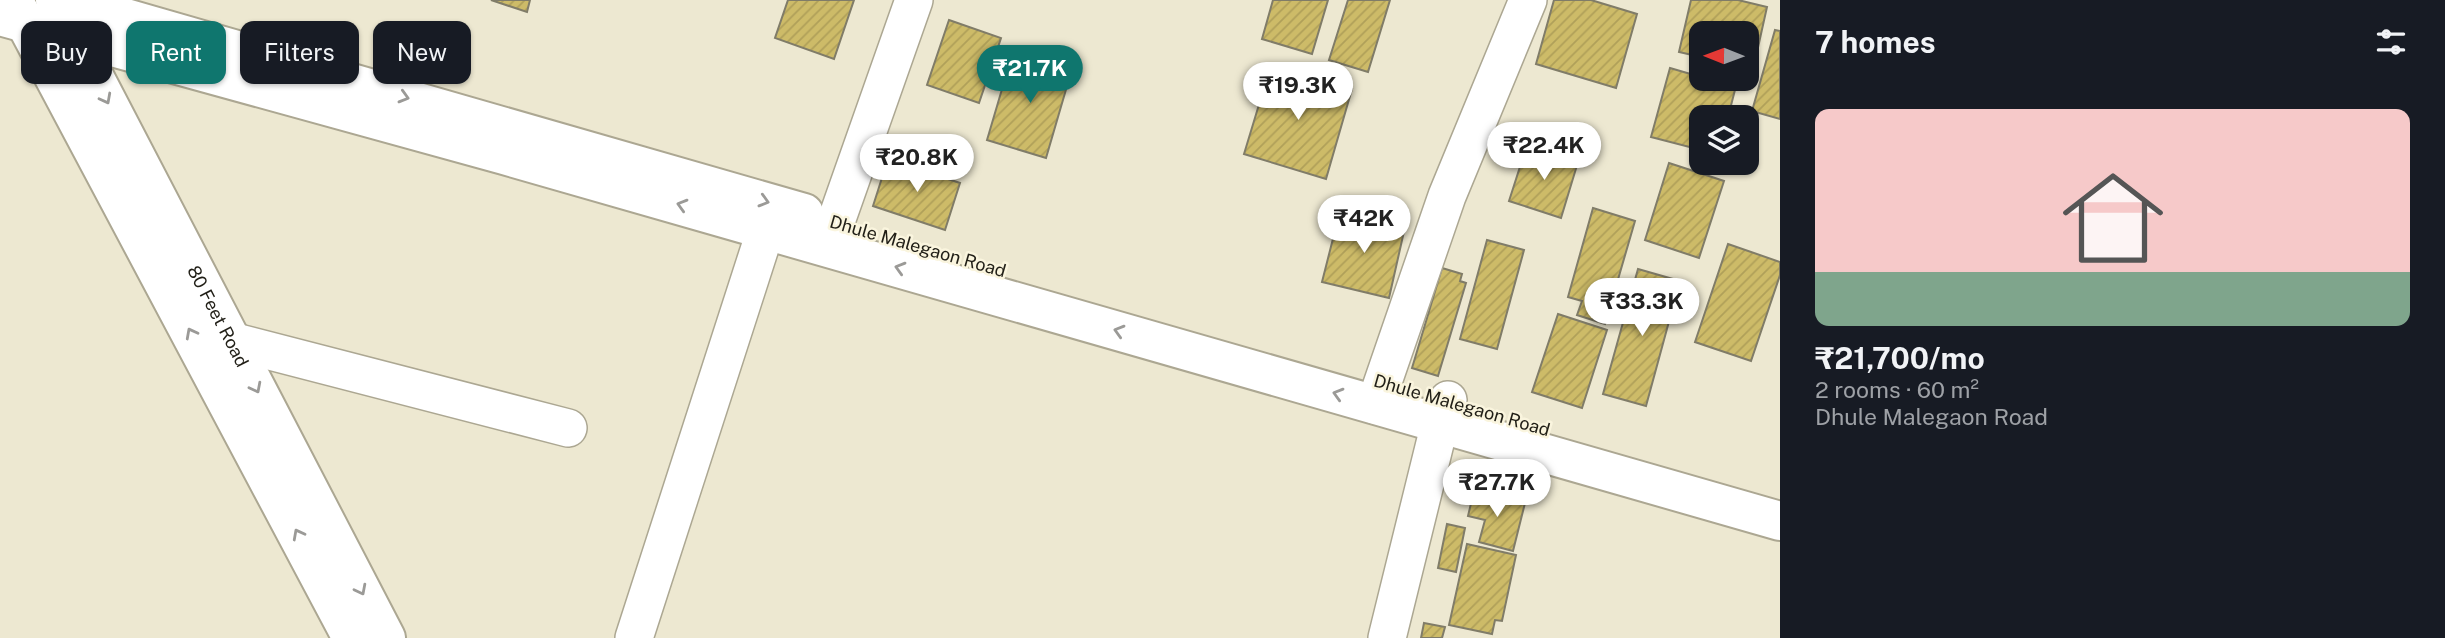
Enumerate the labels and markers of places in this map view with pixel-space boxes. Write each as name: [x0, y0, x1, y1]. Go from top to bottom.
pin: ₹21.7K: [973, 46, 1087, 105]
pin: ₹19.3K: [1241, 62, 1355, 122]
pin: ₹22.4K: [1487, 122, 1601, 182]
pin: ₹20.8K: [860, 134, 974, 194]
pin: ₹42K: [1323, 196, 1405, 255]
pin: ₹33.3K: [1585, 278, 1699, 338]
pin: ₹27.7K: [1440, 460, 1554, 519]

